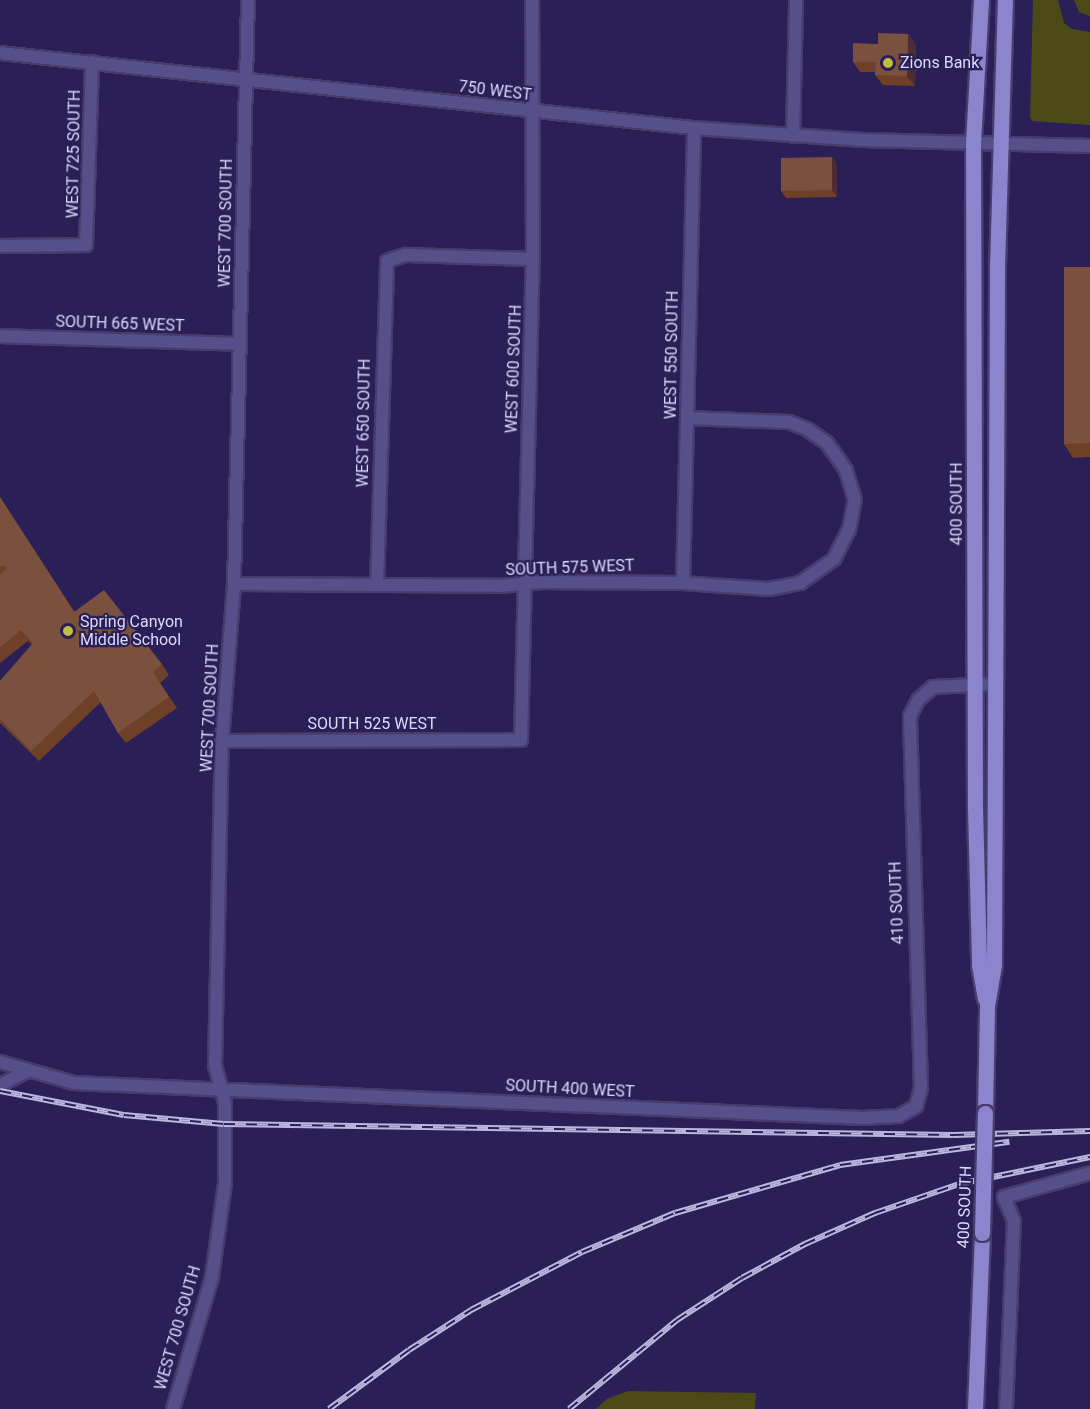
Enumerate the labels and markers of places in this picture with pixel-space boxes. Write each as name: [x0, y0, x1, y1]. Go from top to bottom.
place label: Zions Bank: [900, 53, 979, 73]
marker: Zions Bank: [881, 56, 895, 70]
place label: Spring Canyon Middle School: [80, 612, 183, 650]
marker: Spring Canyon Middle School: [61, 624, 75, 638]

